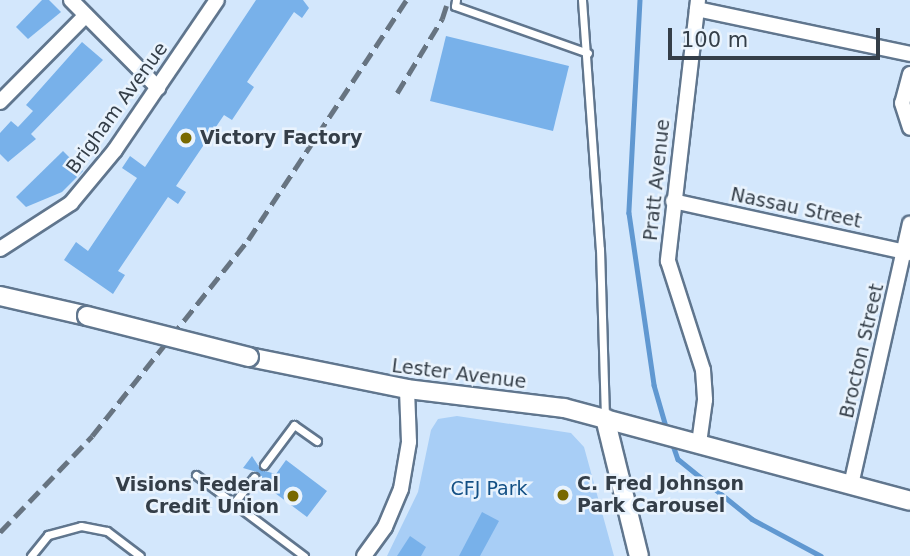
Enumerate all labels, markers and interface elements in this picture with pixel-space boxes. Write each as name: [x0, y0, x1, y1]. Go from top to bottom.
scale bar: [672, 14, 884, 58]
text: 100 m: [681, 28, 748, 52]
street label: Brigham Avenue: [62, 38, 172, 178]
street label: Pratt Avenue: [639, 118, 675, 242]
place label: Victory Factory: [200, 127, 362, 149]
marker: Victory Factory: [178, 130, 194, 146]
street label: Nassau Street: [729, 183, 863, 233]
street label: Brocton Street: [835, 282, 889, 420]
street label: Lester Avenue: [390, 354, 528, 394]
place label: C. Fred Johnson Park Carousel: [577, 473, 744, 517]
place label: Visions Federal Credit Union: [116, 474, 279, 518]
park label: CFJ Park: [451, 478, 527, 500]
marker: C. Fred Johnson Park Carousel: [555, 487, 571, 503]
marker: Visions Federal Credit Union: [285, 488, 301, 504]

